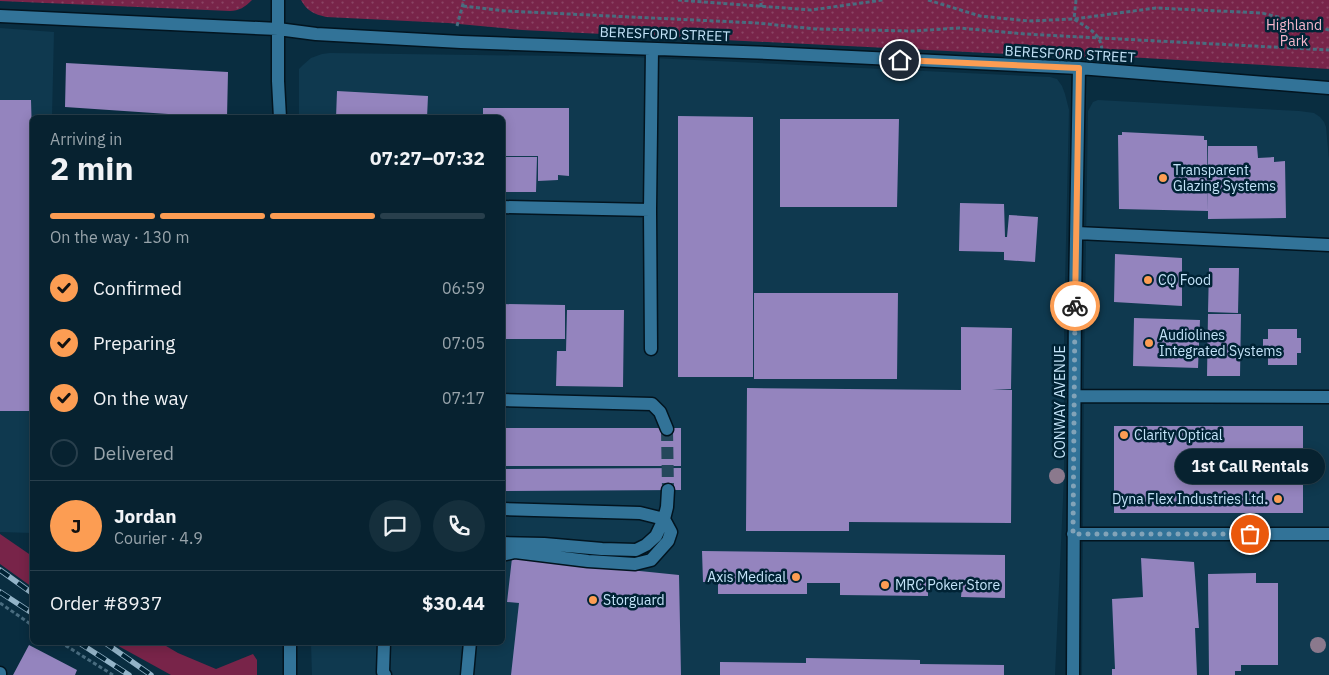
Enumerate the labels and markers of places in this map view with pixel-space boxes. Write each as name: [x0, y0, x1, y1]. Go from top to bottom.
pin: [879, 39, 921, 81]
place label: Transparent Glazing Systems: [1173, 161, 1276, 195]
marker: Transparent Glazing Systems: [1157, 172, 1169, 184]
place label: CQ Food: [1158, 271, 1211, 289]
marker: CQ Food: [1142, 274, 1154, 286]
place label: Audiolines Integrated Systems: [1159, 326, 1283, 360]
marker: Audiolines Integrated Systems: [1143, 337, 1155, 349]
place label: Clarity Optical: [1134, 426, 1223, 444]
marker: Clarity Optical: [1118, 429, 1130, 441]
callout: 1st Call Rentals: [1175, 449, 1325, 484]
place label: Dyna Flex Industries Ltd.: [1112, 490, 1268, 508]
marker: Dyna Flex Industries Ltd.: [1272, 493, 1284, 505]
pin: [1229, 513, 1271, 555]
place label: Axis Medical: [707, 568, 786, 586]
marker: Axis Medical: [790, 571, 802, 583]
place label: MRC Poker Store: [895, 576, 1000, 594]
marker: MRC Poker Store: [879, 579, 891, 591]
place label: Storguard: [603, 591, 665, 609]
marker: Storguard: [587, 594, 599, 606]

